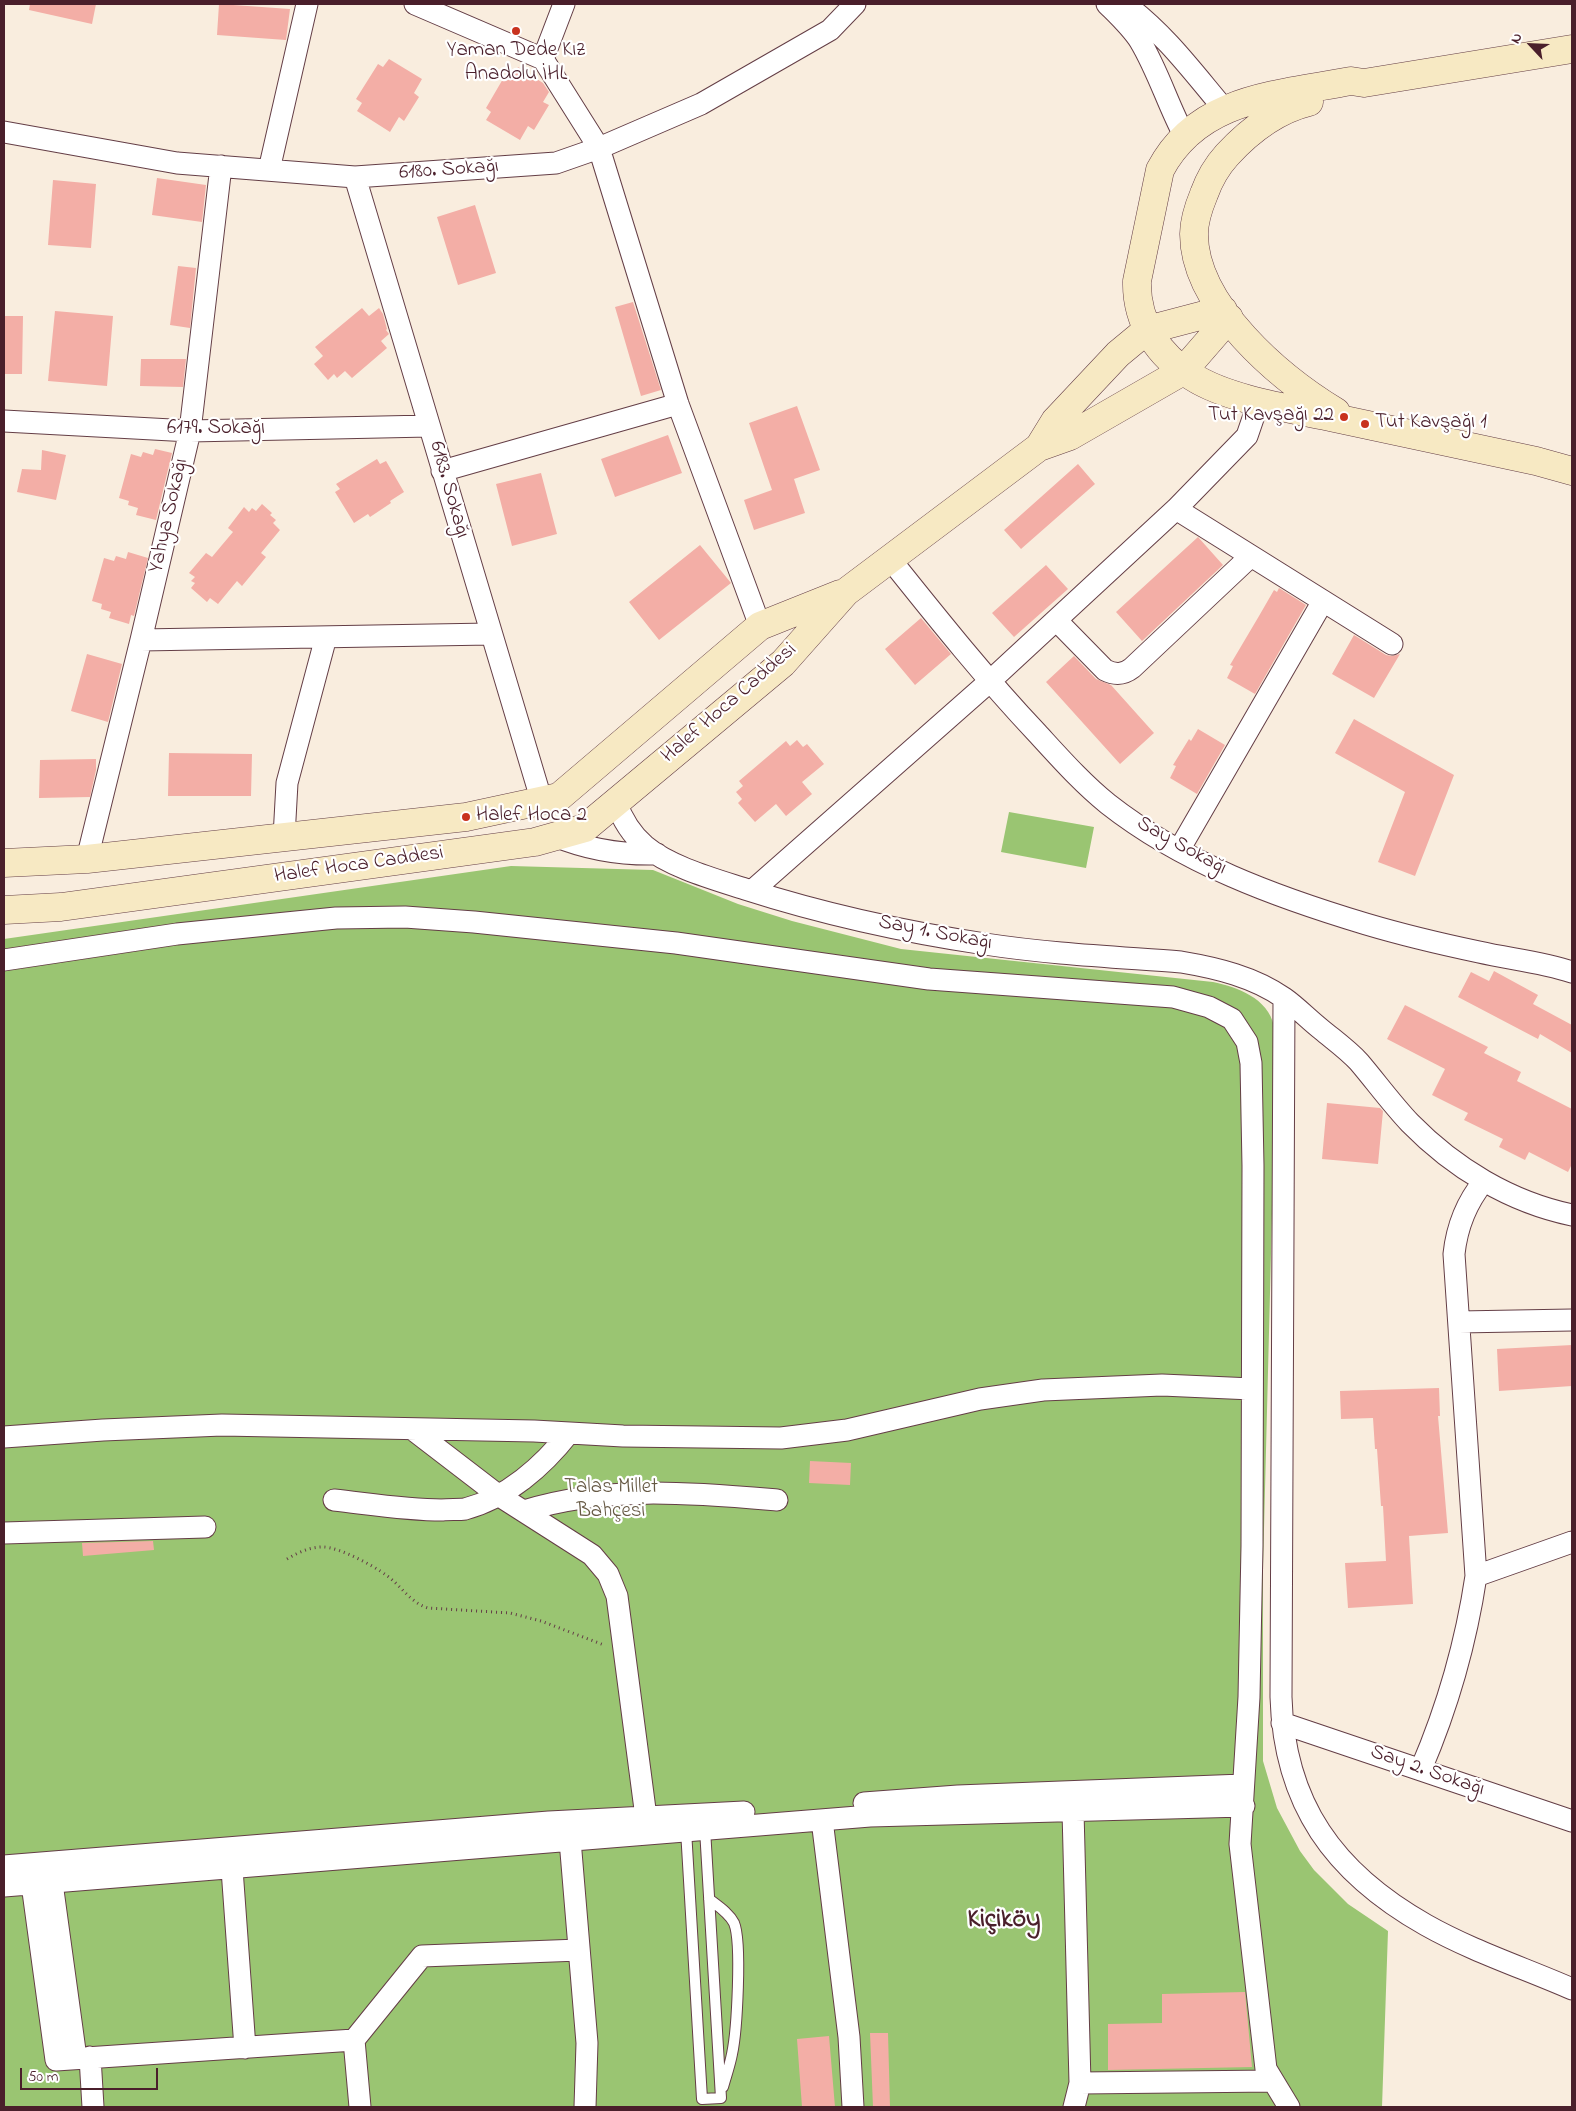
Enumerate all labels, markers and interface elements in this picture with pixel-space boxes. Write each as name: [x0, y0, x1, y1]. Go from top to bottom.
north arrow: [1506, 20, 1556, 70]
marker: Yaman Dede Kız Anadolu İHL: [510, 25, 522, 37]
text: N: [1505, 30, 1528, 47]
place label: Yaman Dede Kız Anadolu İHL: [447, 39, 585, 89]
street label: 6180. Sokağı: [398, 155, 500, 187]
place label: Tut Kavşağı 22: [1208, 404, 1334, 430]
marker: Tut Kavşağı 22: [1338, 411, 1350, 423]
place label: Tut Kavşağı 1: [1375, 411, 1487, 437]
street label: 6179. Sokağı: [167, 417, 265, 443]
marker: Tut Kavşağı 1: [1359, 418, 1371, 430]
street label: 6183. Sokağı: [422, 439, 474, 541]
street label: Yahya Sokağı: [145, 456, 195, 576]
street label: Halef Hoca Caddesi: [657, 638, 803, 770]
place label: Halef Hoca 2: [476, 804, 587, 830]
marker: Halef Hoca 2: [460, 811, 472, 823]
street label: Say Sokağı: [1131, 812, 1231, 882]
street label: Halef Hoca Caddesi: [273, 842, 445, 890]
street label: Say 1. Sokağı: [876, 911, 994, 957]
park label: Talas Millet Bahçesi: [564, 1476, 658, 1526]
street label: Say 2. Sokağı: [1367, 1741, 1487, 1803]
district label: Kiçiköy: [968, 1906, 1040, 1938]
scale bar: [22, 2058, 160, 2090]
text: 50 m: [28, 2066, 58, 2088]

